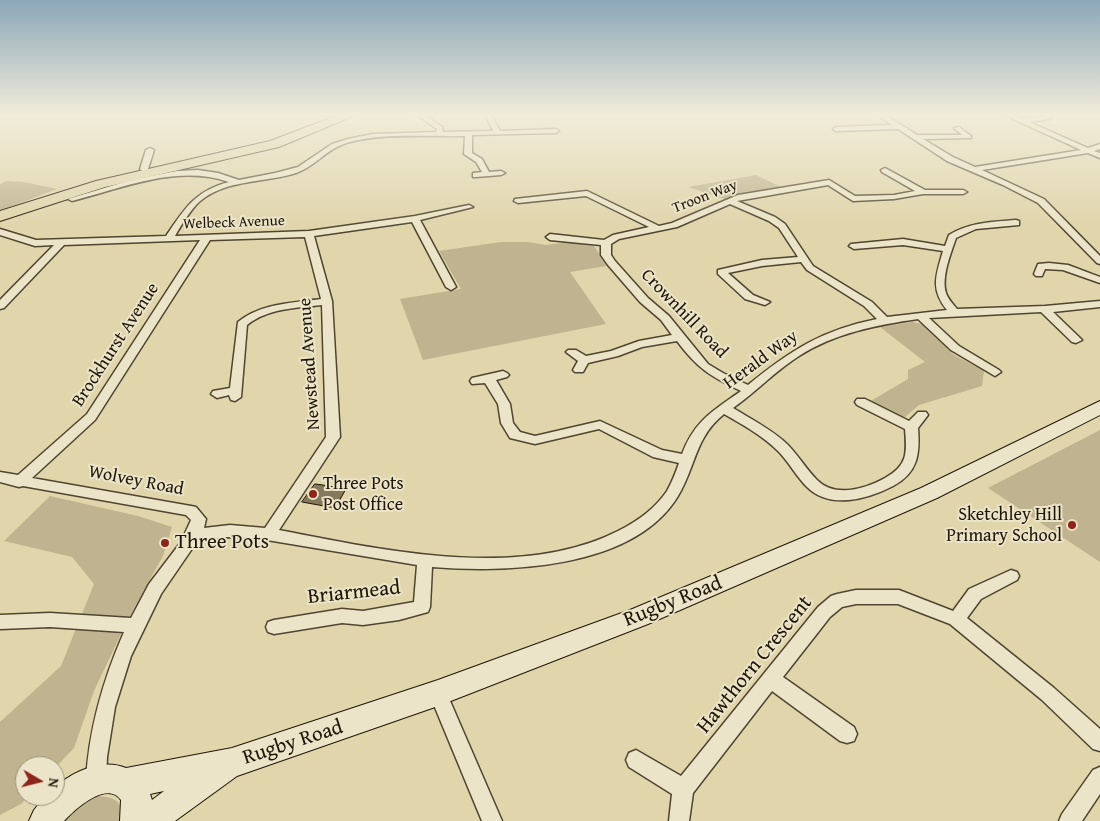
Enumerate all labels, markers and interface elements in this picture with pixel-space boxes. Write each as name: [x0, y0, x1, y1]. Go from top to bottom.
street label: Troon Way: [670, 176, 740, 218]
street label: Welbeck Avenue: [183, 212, 285, 234]
street label: Crownhill Road: [636, 265, 732, 363]
street label: Brockhurst Avenue: [68, 279, 164, 411]
street label: Newstead Avenue: [295, 297, 325, 431]
street label: Herald Way: [720, 326, 802, 394]
street label: Wolvey Road: [87, 461, 185, 501]
place label: Three Pots Post Office: [323, 473, 404, 516]
marker: Three Pots Post Office: [307, 488, 319, 500]
place label: Sketchley Hill Primary School: [946, 504, 1062, 546]
marker: Sketchley Hill Primary School: [1066, 519, 1078, 531]
place label: Three Pots: [175, 530, 269, 556]
marker: Three Pots: [159, 537, 171, 549]
street label: Rugby Road: [620, 571, 726, 633]
street label: Briarmead: [306, 576, 402, 610]
street label: Hawthorn Crescent: [692, 591, 818, 739]
street label: Rugby Road: [240, 715, 346, 771]
north arrow: [15, 756, 65, 806]
text: N: [43, 777, 64, 789]

